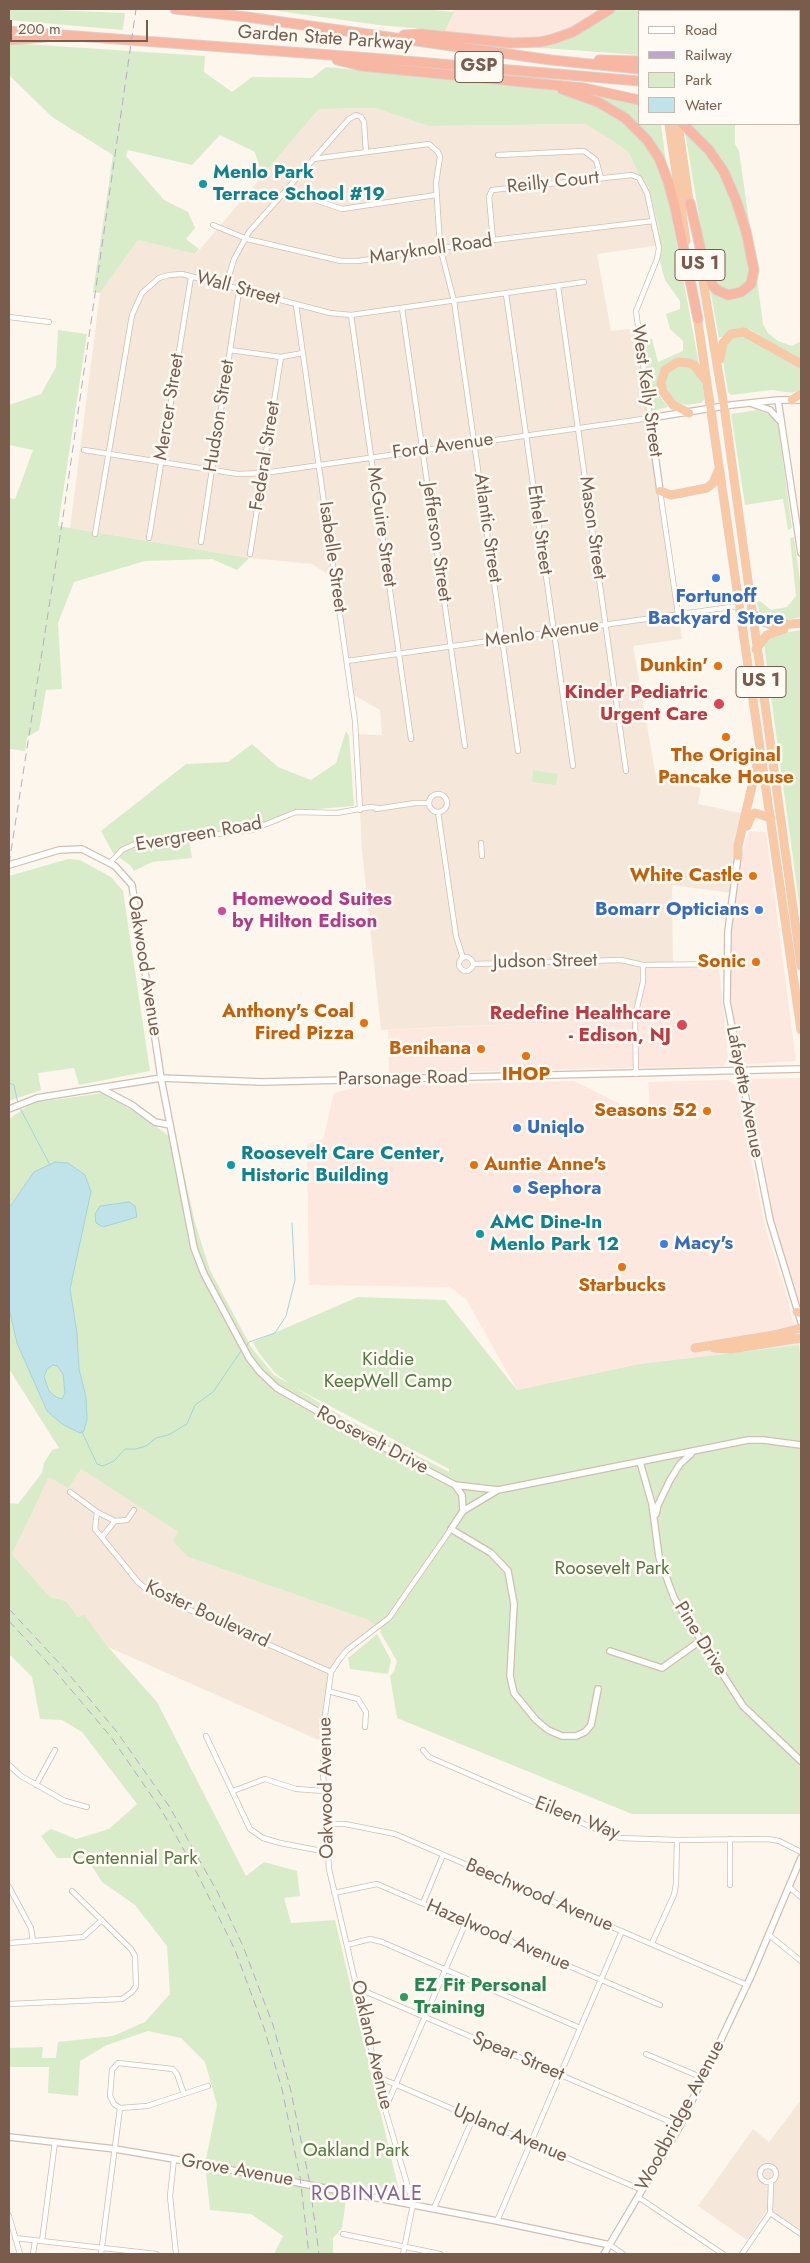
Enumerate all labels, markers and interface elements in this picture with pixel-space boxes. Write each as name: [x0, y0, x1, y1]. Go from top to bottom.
scale bar: [12, 10, 150, 42]
legend: [638, 10, 800, 125]
text: 200 m: [18, 18, 61, 40]
text: Road: [685, 19, 717, 41]
street label: Garden State Parkway: [237, 22, 413, 56]
text: Railway: [685, 44, 732, 66]
road number: GSP: [455, 52, 503, 82]
text: Park: [685, 69, 712, 91]
text: Water: [685, 94, 722, 116]
place label: Menlo Park Terrace School #19: [213, 162, 385, 206]
street label: Reilly Court: [506, 167, 600, 199]
marker: Menlo Park Terrace School #19: [197, 178, 209, 190]
street label: Maryknoll Road: [368, 230, 494, 270]
road number: US 1: [675, 250, 725, 280]
street label: Wall Street: [194, 267, 282, 311]
street label: West Kelly Street: [625, 324, 667, 458]
street label: Mercer Street: [150, 352, 190, 462]
street label: Hudson Street: [200, 358, 240, 474]
street label: Federal Street: [246, 400, 286, 512]
street label: Ford Avenue: [391, 429, 495, 465]
street label: McGuire Street: [361, 465, 401, 589]
street label: Atlantic Street: [468, 472, 506, 584]
street label: Mason Street: [574, 475, 610, 581]
street label: Jefferson Street: [416, 481, 456, 603]
street label: Ethel Street: [521, 484, 557, 576]
street label: Isabelle Street: [313, 500, 351, 614]
marker: Fortunoff Backyard Store: [710, 572, 722, 584]
place label: Fortunoff Backyard Store: [648, 586, 784, 630]
street label: Menlo Avenue: [484, 615, 600, 653]
place label: Dunkin': [640, 655, 708, 677]
marker: Dunkin': [712, 660, 724, 672]
road number: US 1: [736, 666, 786, 698]
place label: Kinder Pediatric Urgent Care: [565, 682, 708, 726]
marker: Kinder Pediatric Urgent Care: [712, 697, 726, 711]
marker: The Original Pancake House: [720, 731, 732, 743]
place label: The Original Pancake House: [658, 745, 794, 789]
street label: Evergreen Road: [134, 813, 264, 857]
place label: White Castle: [630, 865, 743, 887]
marker: White Castle: [747, 870, 759, 882]
place label: Homewood Suites by Hilton Edison: [232, 889, 392, 933]
street label: Oakwood Avenue: [122, 894, 166, 1038]
place label: Bomarr Opticians: [595, 899, 749, 921]
marker: Bomarr Opticians: [753, 904, 765, 916]
marker: Homewood Suites by Hilton Edison: [216, 905, 228, 917]
street label: Judson Street: [493, 950, 597, 974]
place label: Sonic: [697, 951, 746, 973]
marker: Sonic: [750, 956, 762, 968]
place label: Anthony's Coal Fired Pizza: [222, 1001, 354, 1045]
place label: Redefine Healthcare - Edison, NJ: [490, 1003, 671, 1047]
marker: Anthony's Coal Fired Pizza: [358, 1017, 370, 1029]
marker: Redefine Healthcare - Edison, NJ: [675, 1018, 689, 1032]
street label: Lafayette Avenue: [720, 1024, 768, 1160]
place label: Benihana: [389, 1038, 471, 1060]
marker: Benihana: [475, 1043, 487, 1055]
marker: IHOP: [520, 1050, 532, 1062]
place label: IHOP: [502, 1064, 550, 1086]
street label: Parsonage Road: [338, 1066, 468, 1092]
place label: Seasons 52: [594, 1100, 697, 1122]
marker: Seasons 52: [701, 1105, 713, 1117]
place label: Uniqlo: [527, 1117, 585, 1139]
marker: Uniqlo: [511, 1122, 523, 1134]
place label: Roosevelt Care Center, Historic Building: [241, 1143, 445, 1187]
place label: Auntie Anne's: [484, 1154, 606, 1176]
marker: Roosevelt Care Center, Historic Building: [225, 1159, 237, 1171]
marker: Auntie Anne's: [468, 1159, 480, 1171]
place label: Sephora: [527, 1178, 602, 1200]
marker: Sephora: [511, 1183, 523, 1195]
place label: AMC Dine-In Menlo Park 12: [490, 1212, 619, 1256]
marker: AMC Dine-In Menlo Park 12: [474, 1228, 486, 1240]
place label: Macy's: [674, 1233, 733, 1255]
marker: Macy's: [658, 1238, 670, 1250]
marker: Starbucks: [616, 1261, 628, 1273]
place label: Starbucks: [578, 1275, 666, 1297]
park label: Kiddie KeepWell Camp: [324, 1349, 452, 1393]
street label: Roosevelt Drive: [312, 1402, 432, 1480]
park label: Roosevelt Park: [555, 1558, 669, 1580]
street label: Koster Boulevard: [141, 1576, 273, 1654]
street label: Pine Drive: [668, 1598, 732, 1680]
street label: Oakwood Avenue: [314, 1717, 340, 1859]
street label: Eileen Way: [531, 1792, 623, 1846]
park label: Centennial Park: [72, 1848, 198, 1870]
street label: Beechwood Avenue: [462, 1855, 616, 1937]
street label: Hazelwood Avenue: [422, 1895, 574, 1977]
place label: EZ Fit Personal Training: [414, 1975, 547, 2019]
street label: Oakland Avenue: [345, 1978, 397, 2112]
marker: EZ Fit Personal Training: [398, 1991, 410, 2003]
street label: Spear Street: [469, 2027, 567, 2087]
street label: Woodbridge Avenue: [632, 2037, 730, 2195]
street label: Upland Avenue: [449, 2100, 571, 2168]
park label: Oakland Park: [303, 2140, 409, 2162]
street label: Grove Avenue: [179, 2150, 295, 2192]
district label: ROBINVALE: [310, 2183, 424, 2207]

